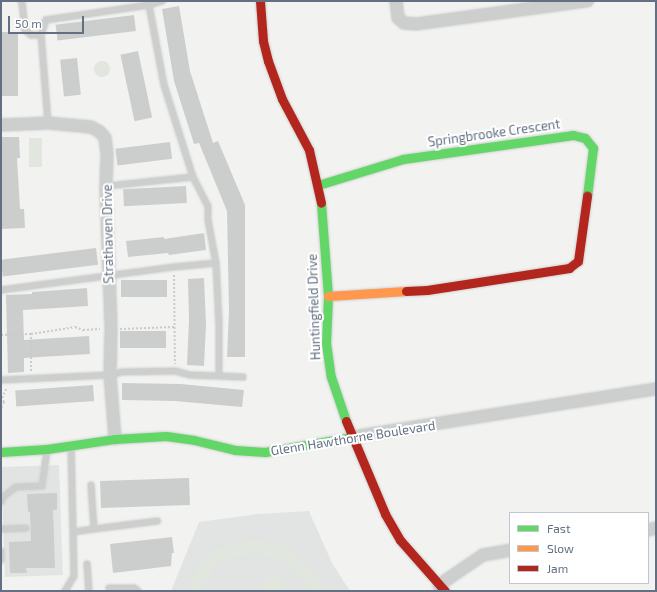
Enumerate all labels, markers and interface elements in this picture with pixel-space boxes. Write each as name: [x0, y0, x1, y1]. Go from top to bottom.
scale bar: [10, 8, 86, 34]
text: 50 m: [15, 16, 42, 30]
street label: Springbrooke Crescent: [427, 116, 561, 150]
street label: Strathaven Drive: [99, 184, 117, 284]
street label: Huntingfield Drive: [304, 253, 324, 361]
street label: Glenn Hawthorne Boulevard: [270, 417, 436, 459]
legend: [509, 512, 649, 584]
text: Fast: [547, 521, 570, 535]
text: Slow: [547, 541, 574, 555]
text: Jam: [547, 561, 568, 575]

